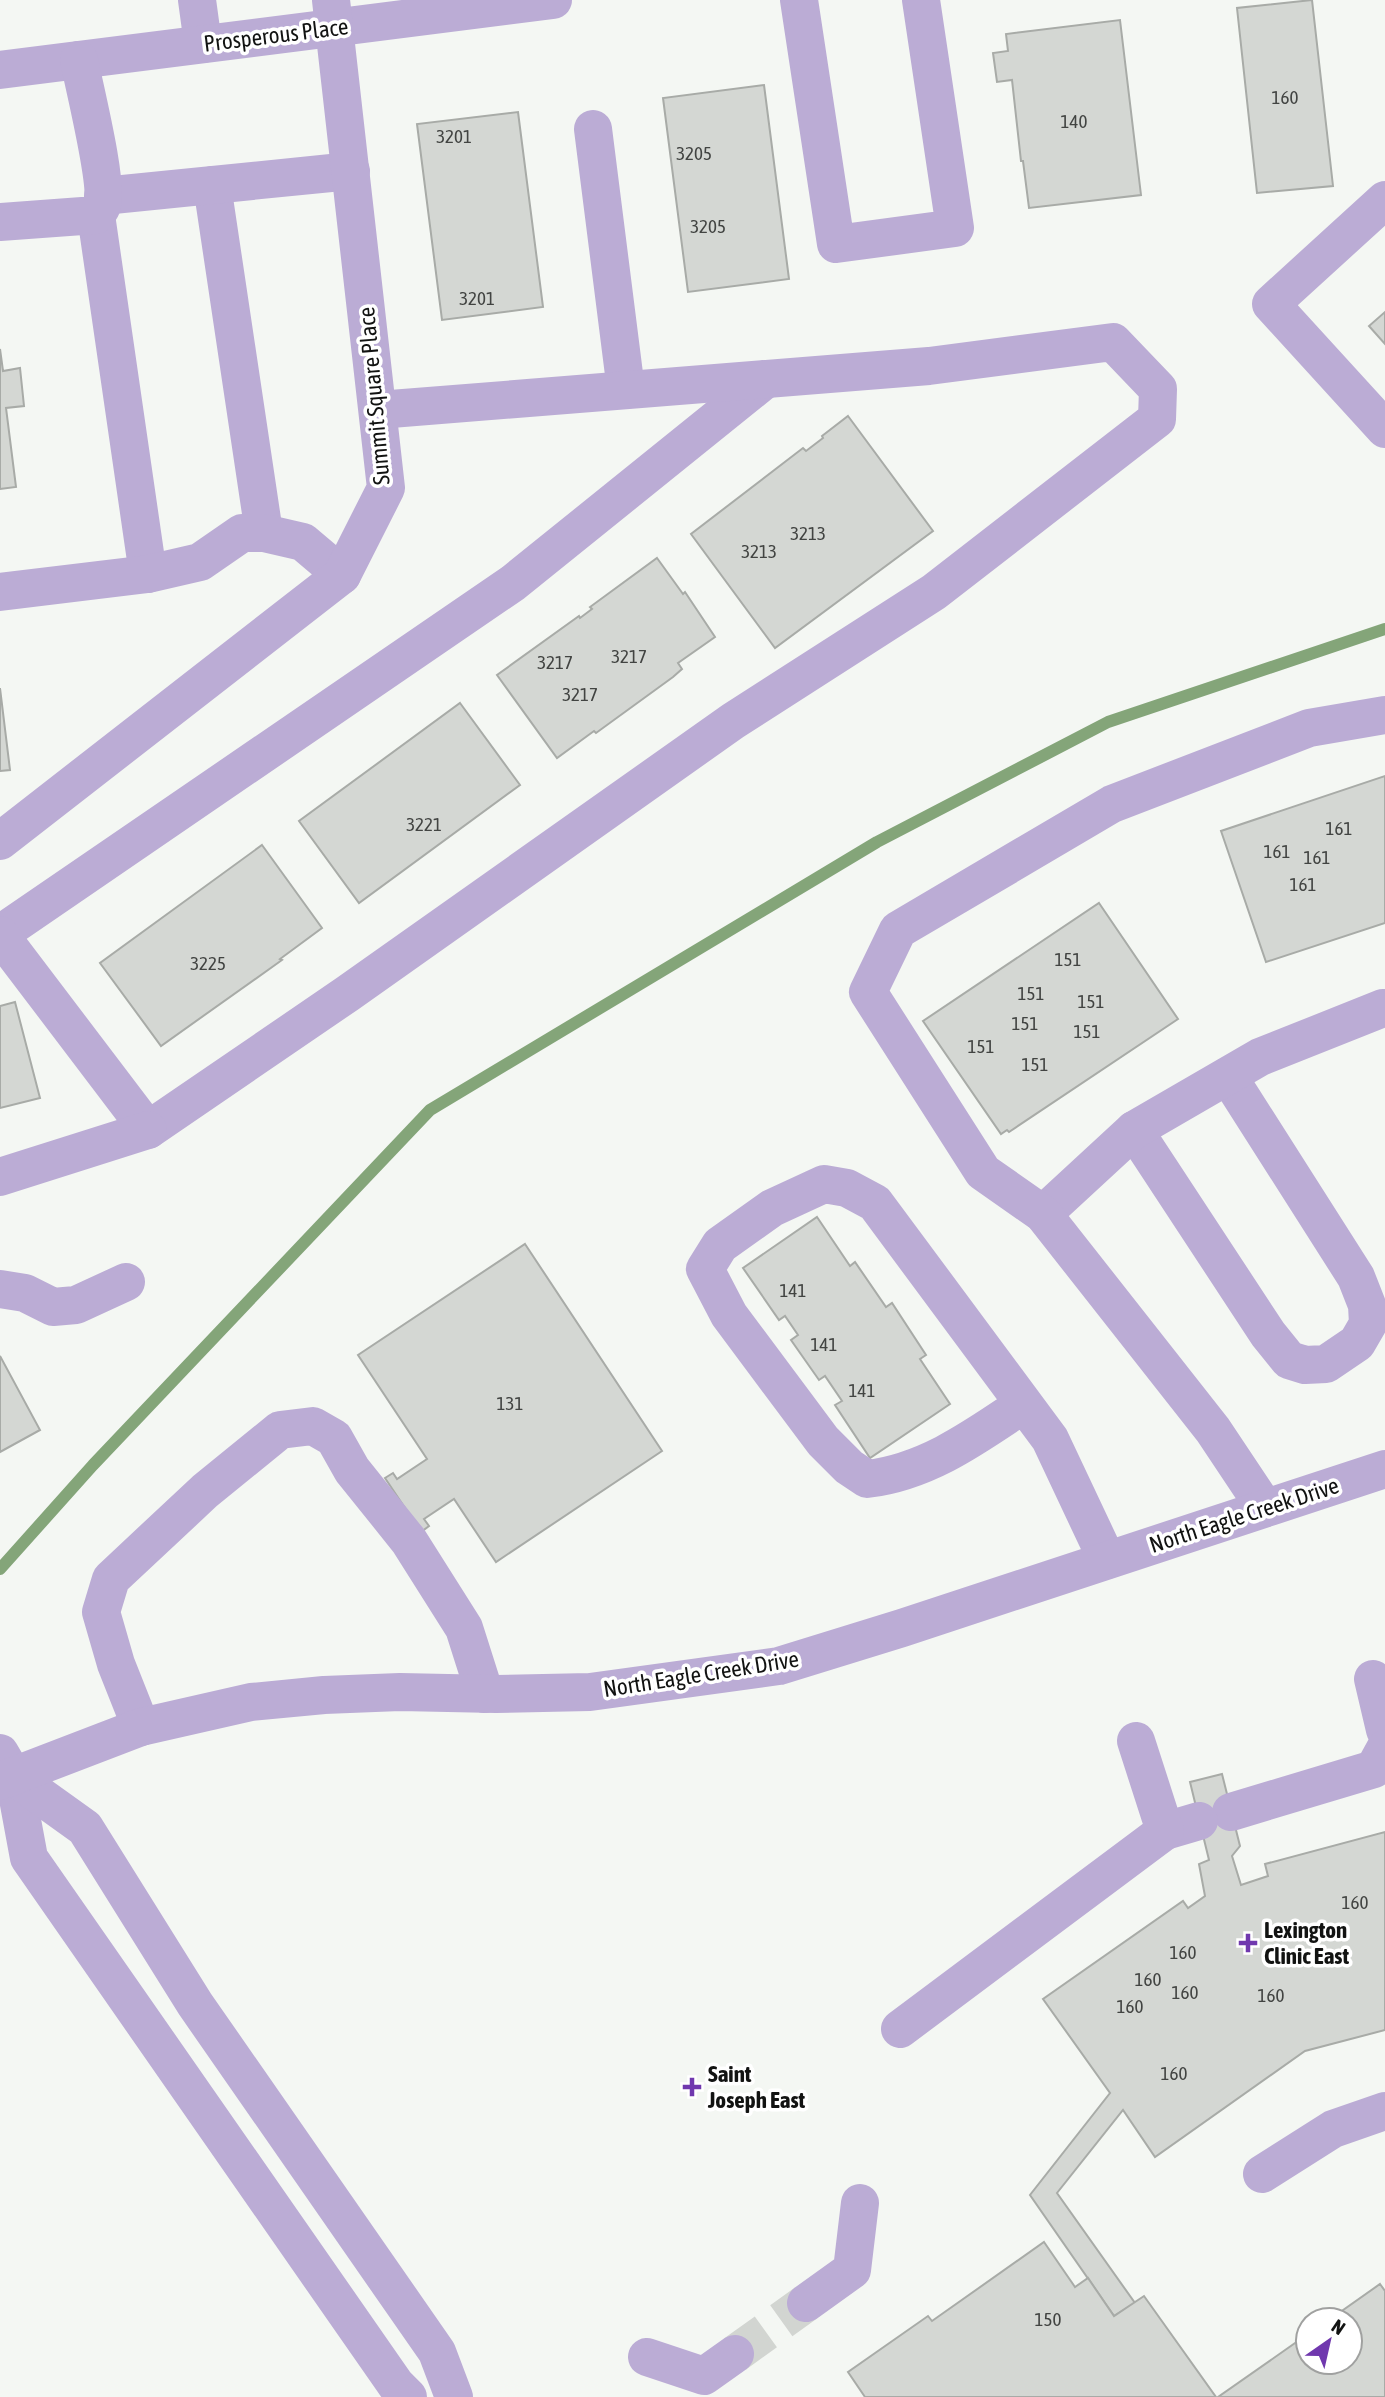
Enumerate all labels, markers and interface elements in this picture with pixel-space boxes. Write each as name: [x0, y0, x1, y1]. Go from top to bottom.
street label: Prosperous Place: [202, 13, 350, 57]
house number: 160: [1272, 86, 1298, 108]
house number: 140: [1061, 110, 1087, 132]
house number: 3201: [436, 125, 472, 147]
house number: 3205: [676, 142, 712, 164]
house number: 3205: [690, 215, 726, 237]
house number: 3201: [459, 287, 495, 309]
street label: Summit Square Place: [353, 306, 395, 486]
house number: 3213: [790, 522, 826, 544]
house number: 3213: [741, 540, 777, 562]
house number: 3217: [611, 645, 647, 667]
house number: 3217: [537, 651, 573, 673]
house number: 3217: [562, 683, 598, 705]
house number: 3221: [406, 813, 442, 835]
house number: 161: [1326, 817, 1352, 839]
house number: 161: [1264, 840, 1290, 862]
house number: 161: [1304, 846, 1330, 868]
house number: 161: [1290, 873, 1316, 895]
house number: 151: [1055, 948, 1081, 970]
house number: 3225: [190, 952, 226, 974]
house number: 151: [1018, 982, 1044, 1004]
house number: 151: [1078, 990, 1104, 1012]
house number: 151: [1012, 1012, 1038, 1034]
house number: 151: [1074, 1020, 1100, 1042]
house number: 151: [968, 1035, 994, 1057]
house number: 151: [1022, 1053, 1048, 1075]
house number: 141: [780, 1279, 806, 1301]
house number: 141: [811, 1333, 837, 1355]
house number: 141: [849, 1379, 875, 1401]
house number: 131: [497, 1392, 523, 1414]
street label: North Eagle Creek Drive: [1146, 1472, 1342, 1558]
street label: North Eagle Creek Drive: [601, 1646, 801, 1702]
house number: 160: [1342, 1891, 1368, 1913]
place label: Lexington Clinic East: [1264, 1917, 1349, 1969]
marker: Lexington Clinic East: [1238, 1933, 1258, 1953]
house number: 160: [1170, 1941, 1196, 1963]
house number: 160: [1135, 1968, 1161, 1990]
house number: 160: [1172, 1981, 1198, 2003]
house number: 160: [1258, 1984, 1284, 2006]
house number: 160: [1117, 1995, 1143, 2017]
place label: Saint Joseph East: [707, 2061, 806, 2113]
house number: 160: [1161, 2062, 1187, 2084]
marker: Saint Joseph East: [682, 2077, 702, 2097]
north arrow: [1294, 2306, 1364, 2376]
house number: 150: [1035, 2308, 1061, 2330]
text: N: [1328, 2315, 1349, 2339]

